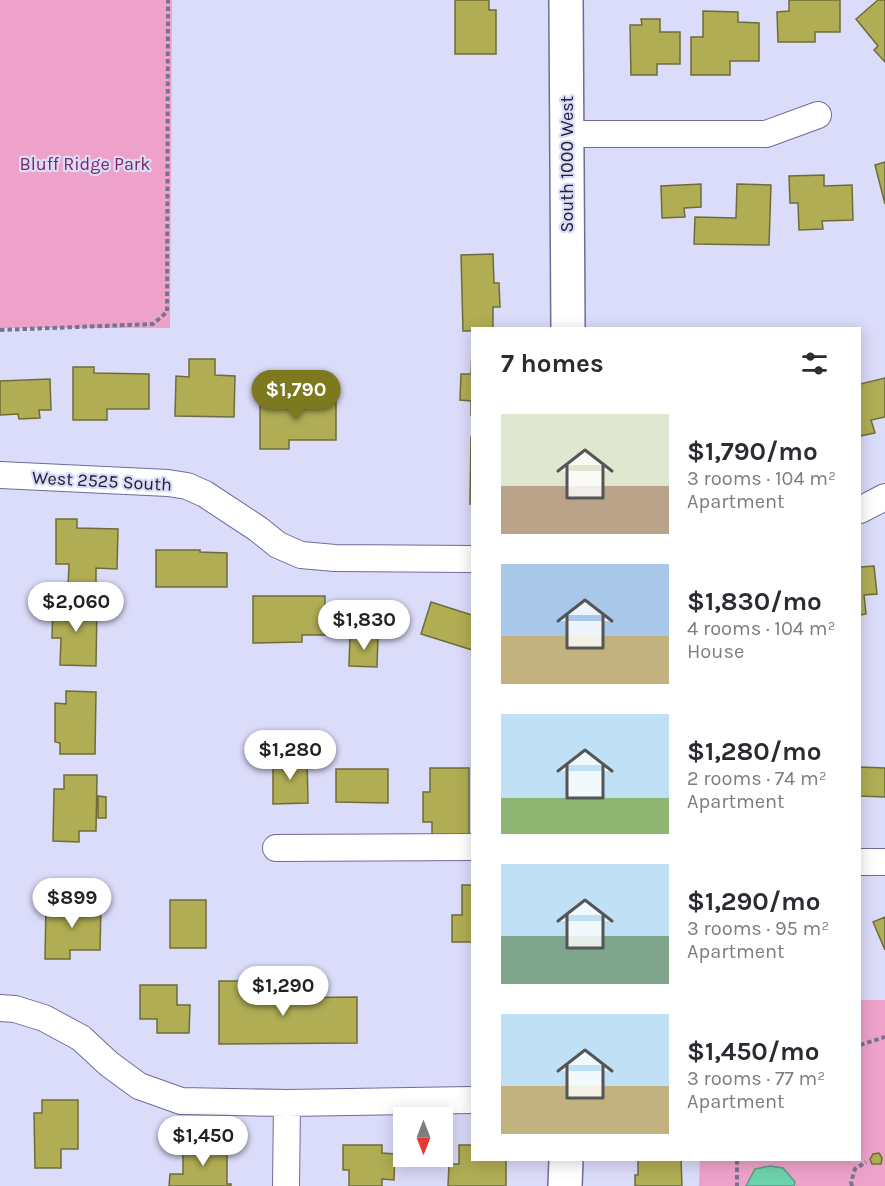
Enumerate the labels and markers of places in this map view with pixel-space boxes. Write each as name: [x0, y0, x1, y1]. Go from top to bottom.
pin: $1,790: [247, 370, 345, 421]
pin: $2,060: [27, 582, 125, 633]
pin: $1,830: [315, 600, 413, 651]
pin: $1,280: [241, 730, 339, 781]
pin: $899: [36, 878, 108, 929]
pin: $1,290: [234, 966, 332, 1017]
pin: $1,450: [154, 1116, 252, 1167]

